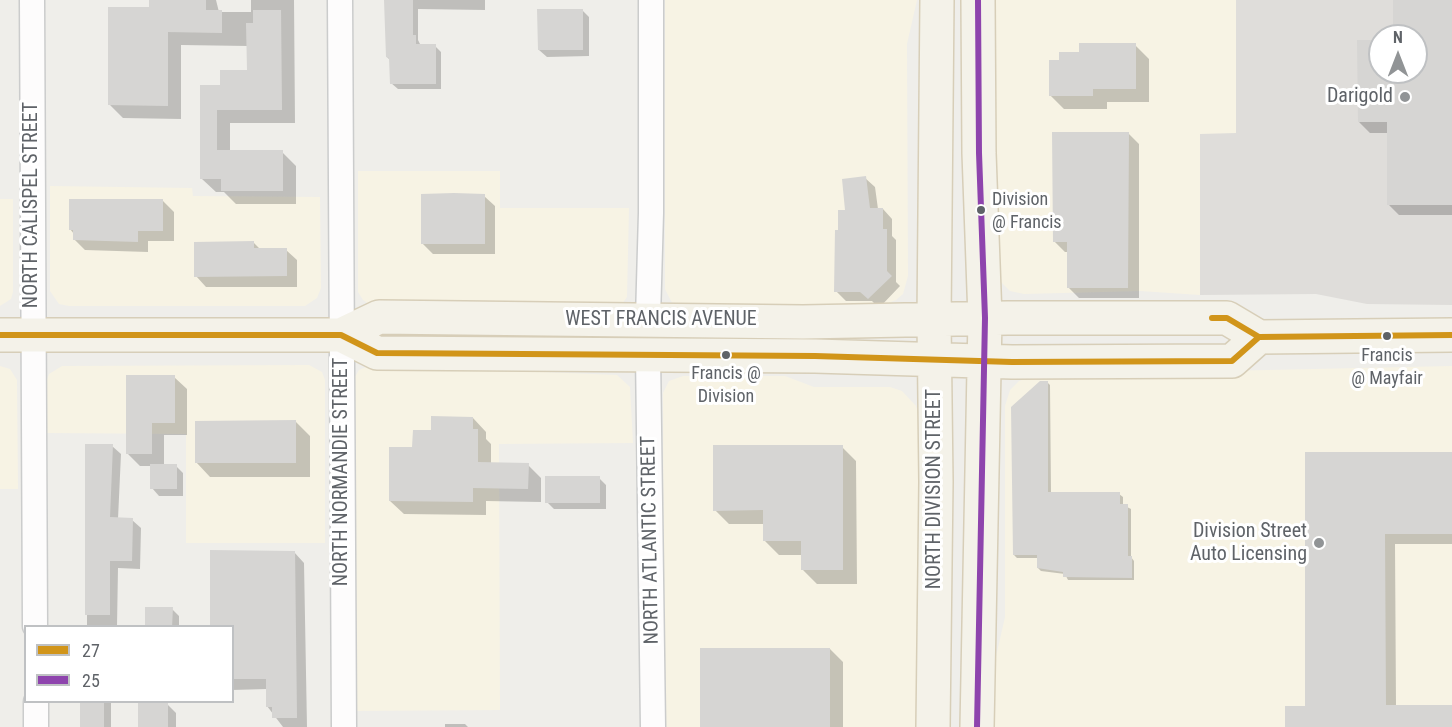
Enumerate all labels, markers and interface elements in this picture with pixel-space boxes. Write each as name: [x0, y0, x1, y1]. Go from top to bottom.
north arrow: [1368, 24, 1428, 84]
text: N: [1393, 28, 1403, 47]
place label: Darigold: [1327, 85, 1393, 109]
marker: Darigold: [1398, 90, 1412, 104]
street label: NORTH CALISPEL STREET: [20, 102, 44, 308]
place label: Division @ Francis: [992, 189, 1062, 232]
marker: Division @ Francis: [975, 204, 987, 216]
street label: WEST FRANCIS AVENUE: [565, 308, 757, 332]
marker: Francis @ Mayfair: [1381, 330, 1393, 342]
place label: Francis @ Mayfair: [1351, 345, 1423, 388]
marker: Francis @ Division: [720, 349, 732, 361]
street label: NORTH NORMANDIE STREET: [330, 358, 354, 586]
place label: Francis @ Division: [691, 363, 761, 406]
street label: NORTH DIVISION STREET: [923, 389, 947, 589]
street label: NORTH ATLANTIC STREET: [637, 435, 665, 645]
place label: Division Street Auto Licensing: [1190, 520, 1307, 567]
marker: Division Street Auto Licensing: [1312, 536, 1326, 550]
legend: [24, 625, 234, 703]
text: 27: [82, 640, 100, 661]
text: 25: [82, 670, 100, 691]

